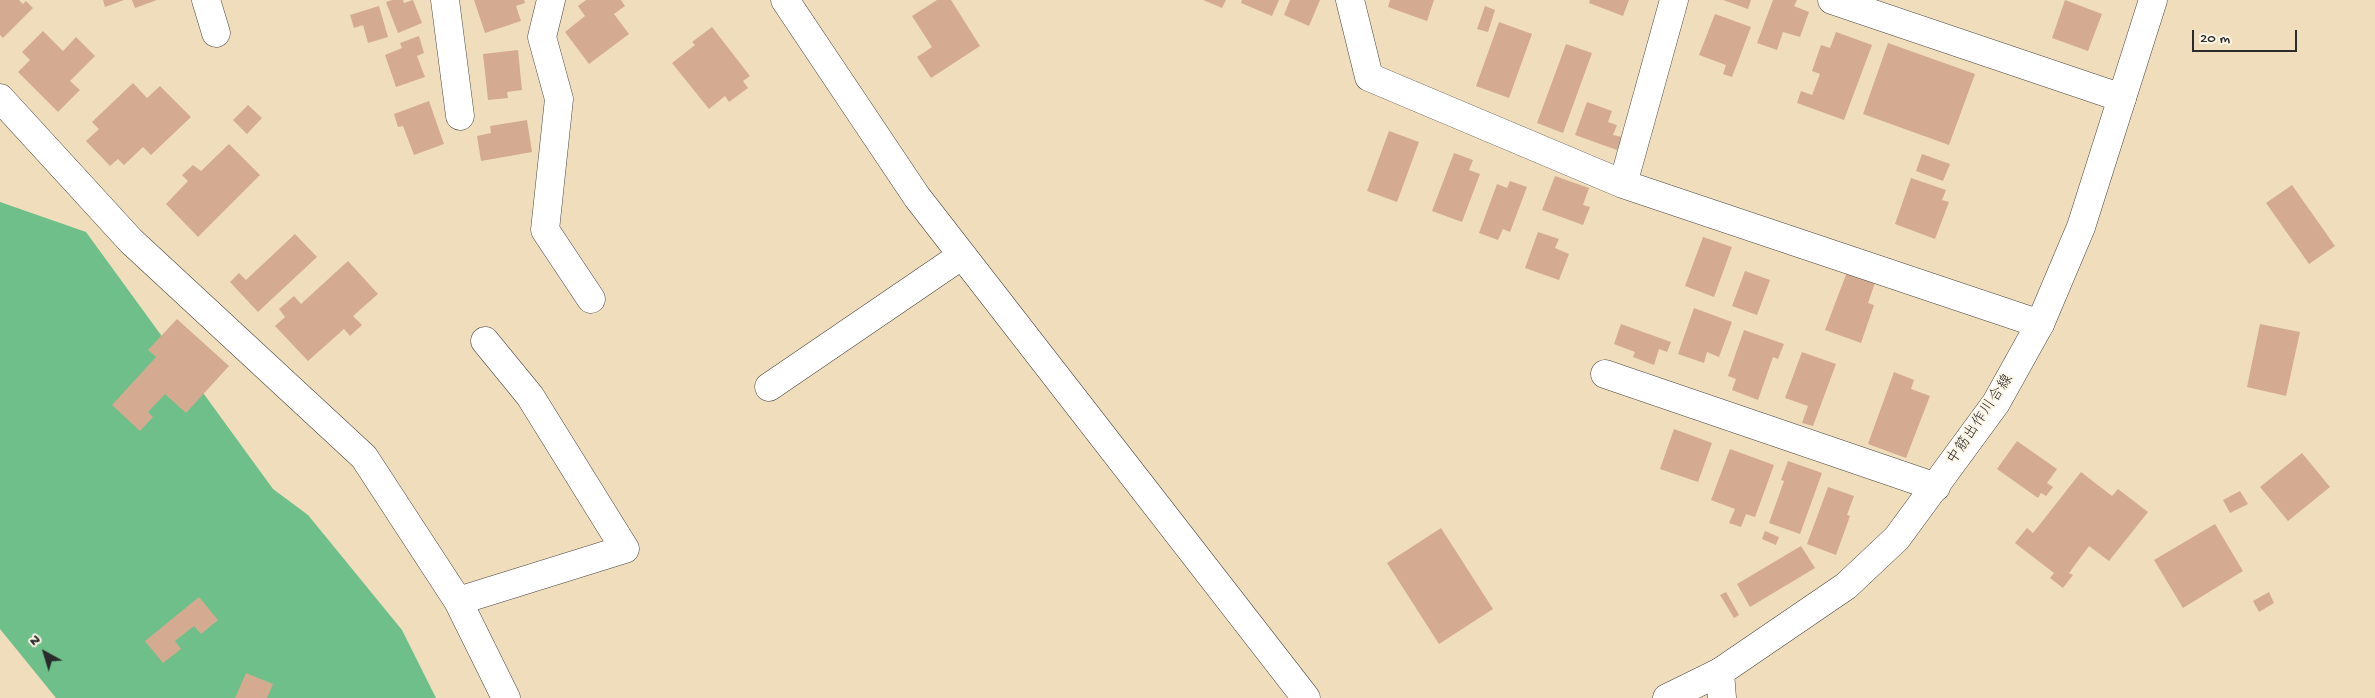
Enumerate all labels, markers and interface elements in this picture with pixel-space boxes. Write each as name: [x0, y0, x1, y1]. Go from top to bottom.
scale bar: [2195, 20, 2300, 52]
text: 20 m: [2200, 30, 2230, 48]
street label: 中筋出作川合線: [1944, 371, 2018, 469]
north arrow: [20, 628, 70, 678]
text: N: [26, 631, 44, 650]

